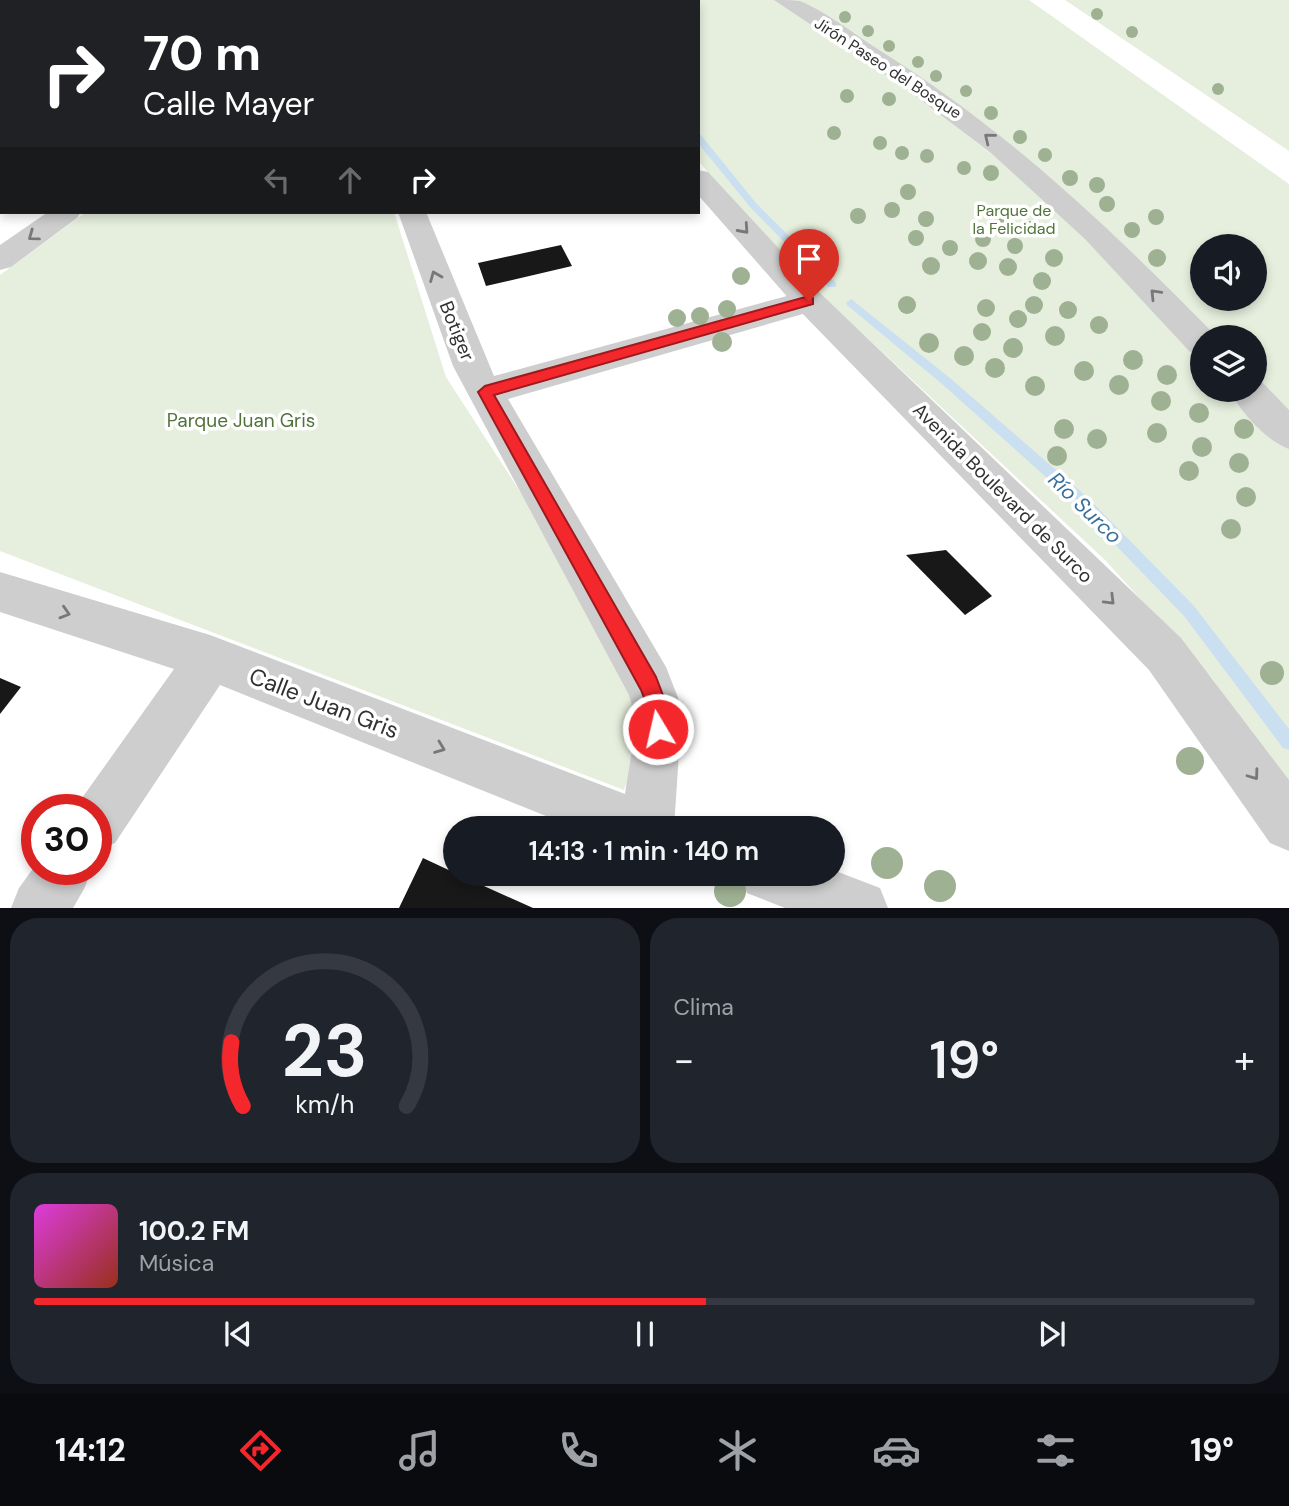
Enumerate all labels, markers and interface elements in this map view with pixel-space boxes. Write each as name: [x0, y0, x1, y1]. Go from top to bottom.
street label: Jirón Paseo del Bosque: [810, 13, 966, 123]
text: 70 m: [143, 21, 261, 85]
icon: right: [28, 28, 119, 119]
text: Calle Mayer: [143, 83, 314, 125]
one-way arrow: [985, 134, 997, 147]
icon: left: [258, 161, 296, 199]
icon: ahead: [331, 161, 369, 199]
icon: right: [404, 161, 442, 199]
park label: Parque de la Felicidad: [972, 200, 1056, 239]
one-way arrow: [736, 221, 748, 234]
one-way arrow: [28, 228, 41, 240]
pin: [779, 229, 839, 301]
map controls: [1190, 234, 1267, 402]
button: sound: [1190, 234, 1267, 311]
icon: arrive: [790, 240, 828, 278]
one-way arrow: [429, 271, 443, 283]
one-way arrow: [1151, 289, 1164, 302]
street label: Botiger: [434, 297, 480, 365]
button: layers: [1190, 325, 1267, 402]
street label: Avenida Boulevard de Surco: [908, 398, 1098, 588]
park label: Parque Juan Gris: [167, 408, 315, 433]
water label: Río Surco: [1042, 466, 1128, 550]
one-way arrow: [1102, 591, 1115, 604]
one-way arrow: [58, 605, 71, 619]
street label: Calle Juan Gris: [245, 661, 403, 745]
position arrow: [621, 692, 695, 766]
one-way arrow: [434, 740, 446, 754]
one-way arrow: [1246, 767, 1258, 780]
speed limit sign: 30: [21, 794, 112, 885]
text: 14:13 · 1 min · 140 m: [529, 834, 759, 868]
text: Clima: [674, 992, 734, 1022]
text: 23: [282, 1005, 368, 1100]
text: 19°: [929, 1026, 999, 1094]
text: −: [674, 1035, 694, 1085]
text: +: [1234, 1035, 1255, 1085]
text: km/h: [295, 1088, 354, 1121]
text: 100.2 FM: [139, 1214, 249, 1248]
text: Música: [139, 1248, 214, 1278]
icon: previous: [219, 1315, 257, 1353]
icon: pause: [626, 1315, 664, 1353]
icon: next: [1033, 1315, 1071, 1353]
icon: directions: [236, 1426, 285, 1475]
icon: music: [395, 1426, 444, 1475]
icon: phone: [554, 1426, 603, 1475]
icon: climate: [713, 1426, 762, 1475]
icon: car: [872, 1426, 921, 1475]
icon: filters: [1031, 1426, 1080, 1475]
text: 14:12: [55, 1429, 126, 1471]
text: 19°: [1190, 1429, 1234, 1471]

